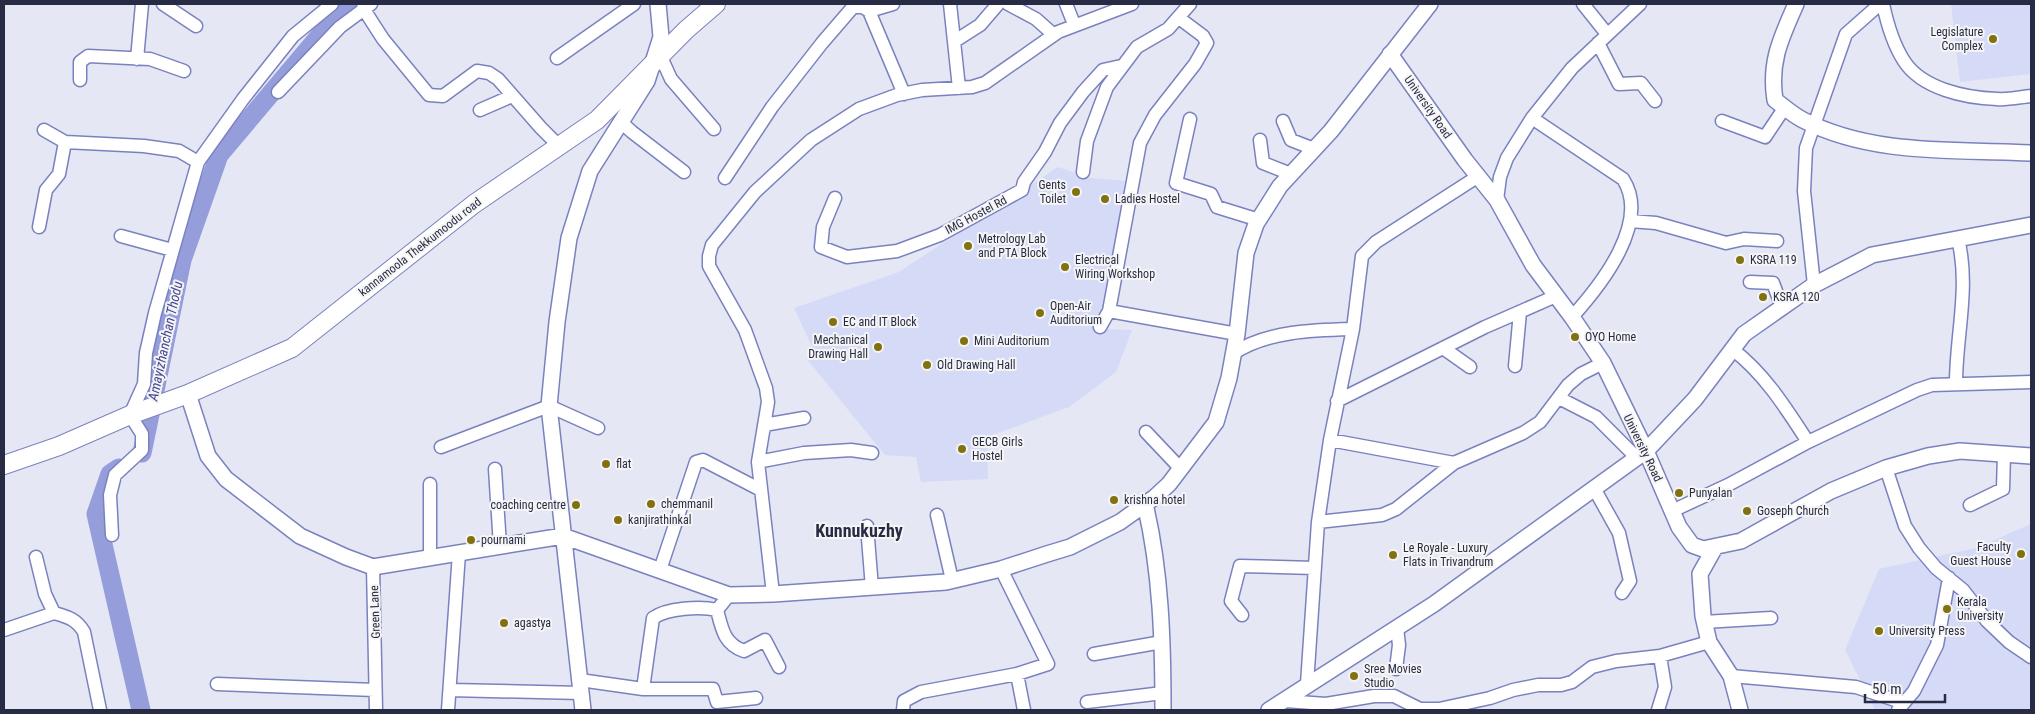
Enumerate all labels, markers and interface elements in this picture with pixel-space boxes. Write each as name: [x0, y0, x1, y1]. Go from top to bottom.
place label: Legislature Complex: [1931, 25, 1983, 53]
marker: Legislature Complex: [1987, 33, 1999, 45]
street label: University Road: [1401, 73, 1455, 141]
place label: Gents Toilet: [1038, 178, 1066, 206]
marker: Gents Toilet: [1070, 186, 1082, 198]
place label: Ladies Hostel: [1115, 192, 1180, 206]
street label: IMG Hostel Rd: [943, 193, 1009, 237]
marker: Ladies Hostel: [1099, 193, 1111, 205]
street label: kannamoola Thekkumoodu road: [356, 195, 484, 299]
place label: Metrology Lab and PTA Block: [978, 232, 1047, 260]
marker: Metrology Lab and PTA Block: [962, 240, 974, 252]
place label: Electrical Wiring Workshop: [1075, 253, 1155, 281]
place label: KSRA 119: [1750, 253, 1797, 267]
marker: KSRA 119: [1734, 254, 1746, 266]
marker: Electrical Wiring Workshop: [1059, 261, 1071, 273]
water label: Amayizhanchan Thodu: [144, 280, 186, 403]
place label: KSRA 120: [1773, 290, 1820, 304]
marker: KSRA 120: [1757, 291, 1769, 303]
place label: Open-Air Auditorium: [1050, 299, 1102, 327]
marker: Open-Air Auditorium: [1034, 307, 1046, 319]
place label: EC and IT Block: [843, 315, 917, 329]
marker: EC and IT Block: [827, 316, 839, 328]
place label: OYO Home: [1585, 330, 1637, 344]
marker: OYO Home: [1569, 331, 1581, 343]
place label: Mechanical Drawing Hall: [808, 333, 868, 361]
place label: Mini Auditorium: [974, 334, 1049, 348]
marker: Mini Auditorium: [958, 335, 970, 347]
marker: Mechanical Drawing Hall: [872, 341, 884, 353]
place label: Old Drawing Hall: [937, 358, 1015, 372]
marker: Old Drawing Hall: [921, 359, 933, 371]
street label: University Road: [1621, 412, 1665, 484]
place label: GECB Girls Hostel: [972, 435, 1023, 463]
marker: GECB Girls Hostel: [956, 443, 968, 455]
place label: flat: [616, 457, 632, 471]
marker: flat: [600, 458, 612, 470]
place label: Punyalan: [1689, 486, 1732, 500]
marker: Punyalan: [1673, 487, 1685, 499]
place label: krishna hotel: [1124, 493, 1185, 507]
marker: krishna hotel: [1108, 494, 1120, 506]
place label: chemmanil: [661, 497, 713, 511]
place label: coaching centre: [490, 498, 566, 512]
marker: chemmanil: [645, 498, 657, 510]
marker: coaching centre: [570, 499, 582, 511]
place label: Goseph Church: [1757, 504, 1829, 518]
marker: Goseph Church: [1741, 505, 1753, 517]
place label: kanjirathinkal: [628, 513, 691, 527]
marker: kanjirathinkal: [612, 514, 624, 526]
district label: Kunnukuzhy: [815, 520, 903, 541]
place label: pournami: [481, 533, 526, 547]
marker: pournami: [465, 534, 477, 546]
place label: Faculty Guest House: [1950, 540, 2011, 568]
place label: Le Royale - Luxury Flats in Trivandrum: [1403, 541, 1493, 569]
marker: Faculty Guest House: [2015, 548, 2027, 560]
marker: Le Royale - Luxury Flats in Trivandrum: [1387, 549, 1399, 561]
street label: Green Lane: [367, 585, 383, 639]
place label: Kerala University: [1957, 595, 2003, 623]
marker: Kerala University: [1941, 603, 1953, 615]
place label: agastya: [514, 616, 551, 630]
marker: agastya: [498, 617, 510, 629]
place label: University Press: [1889, 624, 1965, 638]
marker: University Press: [1873, 625, 1885, 637]
place label: Sree Movies Studio: [1364, 662, 1422, 690]
marker: Sree Movies Studio: [1348, 670, 1360, 682]
scale bar: [1865, 672, 1945, 704]
text: 50 m: [1872, 680, 1902, 698]

